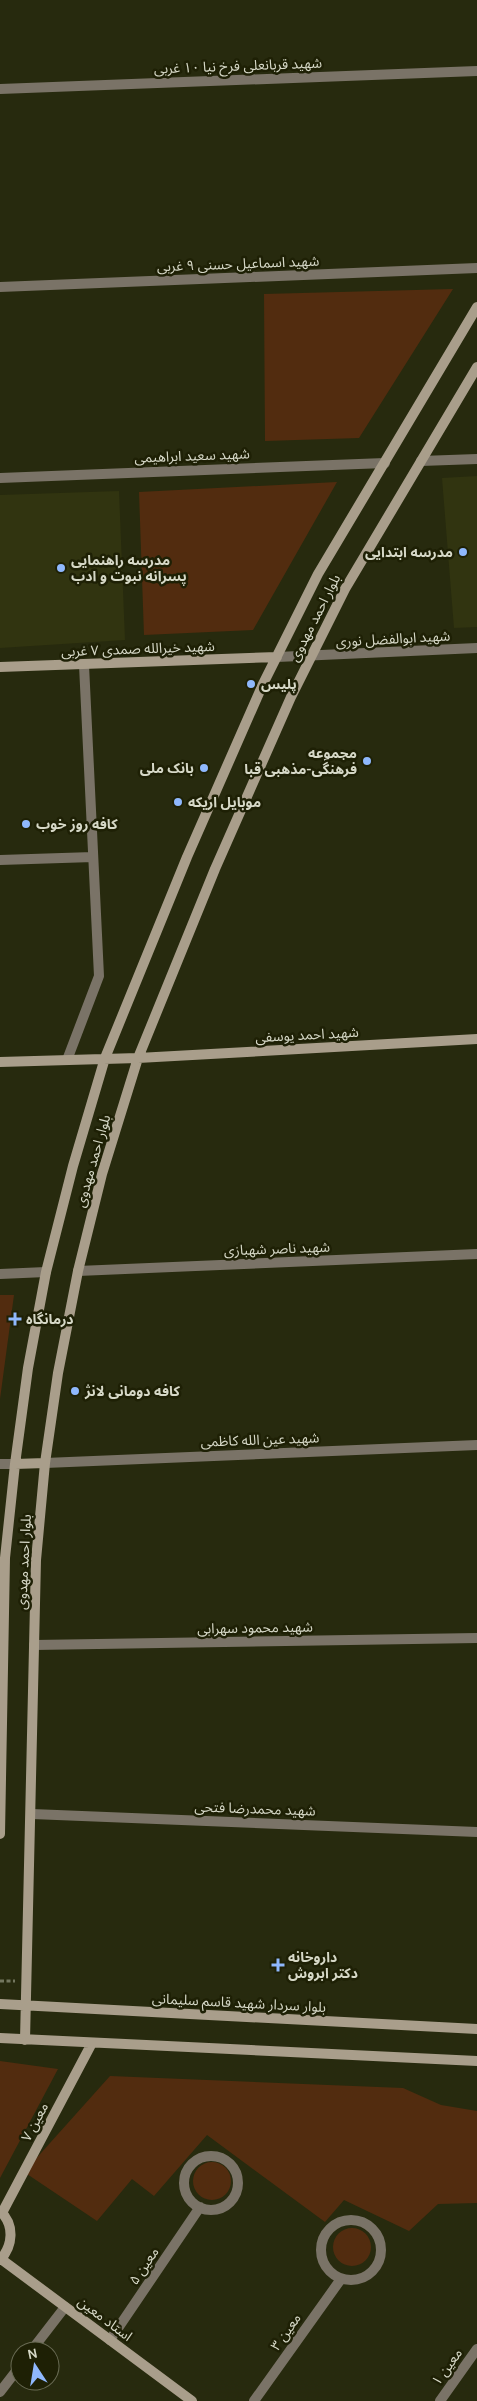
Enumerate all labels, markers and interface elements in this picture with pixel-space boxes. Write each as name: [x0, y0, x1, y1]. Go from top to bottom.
street label: شهید قربانعلی فرخ نیا ۱۰ غربی: [154, 55, 322, 79]
street label: شهید اسماعیل حسنی ۹ غربی: [156, 253, 320, 275]
street label: شهید سعید ابراهیمی: [134, 445, 250, 467]
place label: مدرسه ابتدایی: [365, 544, 453, 561]
marker: مدرسه ابتدایی: [457, 546, 469, 558]
place label: مدرسه راهنمایی پسرانه نبوت و ادب: [71, 552, 187, 585]
marker: مدرسه راهنمایی پسرانه نبوت و ادب: [55, 562, 67, 574]
street label: بلوار احمد مهدوی: [286, 571, 344, 664]
street label: شهید ابوالفضل نوری: [335, 628, 451, 650]
street label: شهید خیرالله صمدی ۷ غربی: [61, 638, 215, 660]
place label: پلیس: [261, 676, 297, 693]
marker: پلیس: [245, 678, 257, 690]
place label: مجموعه فرهنگی-مذهبی قبا: [244, 745, 357, 778]
marker: مجموعه فرهنگی-مذهبی قبا: [361, 755, 373, 767]
place label: بانک ملی: [140, 760, 194, 777]
marker: بانک ملی: [198, 762, 210, 774]
place label: موبایل اریکه: [188, 794, 261, 811]
marker: موبایل اریکه: [172, 796, 184, 808]
place label: کافه روز خوب: [36, 816, 118, 833]
marker: کافه روز خوب: [20, 818, 32, 830]
street label: شهید احمد یوسفی: [255, 1024, 359, 1046]
street label: بلوار احمد مهدوی: [72, 1112, 114, 1209]
street label: شهید ناصر شهبازی: [224, 1239, 330, 1259]
place label: درمانگاه: [26, 1311, 74, 1328]
marker: درمانگاه: [8, 1312, 22, 1326]
place label: کافه دومانی لانژ: [84, 1383, 180, 1400]
marker: کافه دومانی لانژ: [69, 1385, 81, 1397]
street label: شهید عین الله کاظمی: [200, 1429, 320, 1451]
street label: بلوار احمد مهدوی: [13, 1514, 35, 1610]
street label: شهید محمود سهرابی: [197, 1618, 313, 1638]
street label: شهید محمدرضا فتحی: [194, 1798, 316, 1820]
place label: داروخانه دکتر ابروش: [288, 1949, 358, 1982]
marker: داروخانه دکتر ابروش: [272, 1959, 284, 1971]
street label: بلوار سردار شهید قاسم سلیمانی: [151, 1990, 327, 2018]
street label: معین ۷: [18, 2100, 52, 2144]
street label: معین ۵: [125, 2244, 163, 2288]
street label: استاد معین: [74, 2293, 136, 2345]
street label: معین ۳: [267, 2310, 305, 2354]
north arrow: [10, 2341, 60, 2391]
text: N: [26, 2344, 39, 2363]
street label: معین ۱: [428, 2345, 466, 2389]

